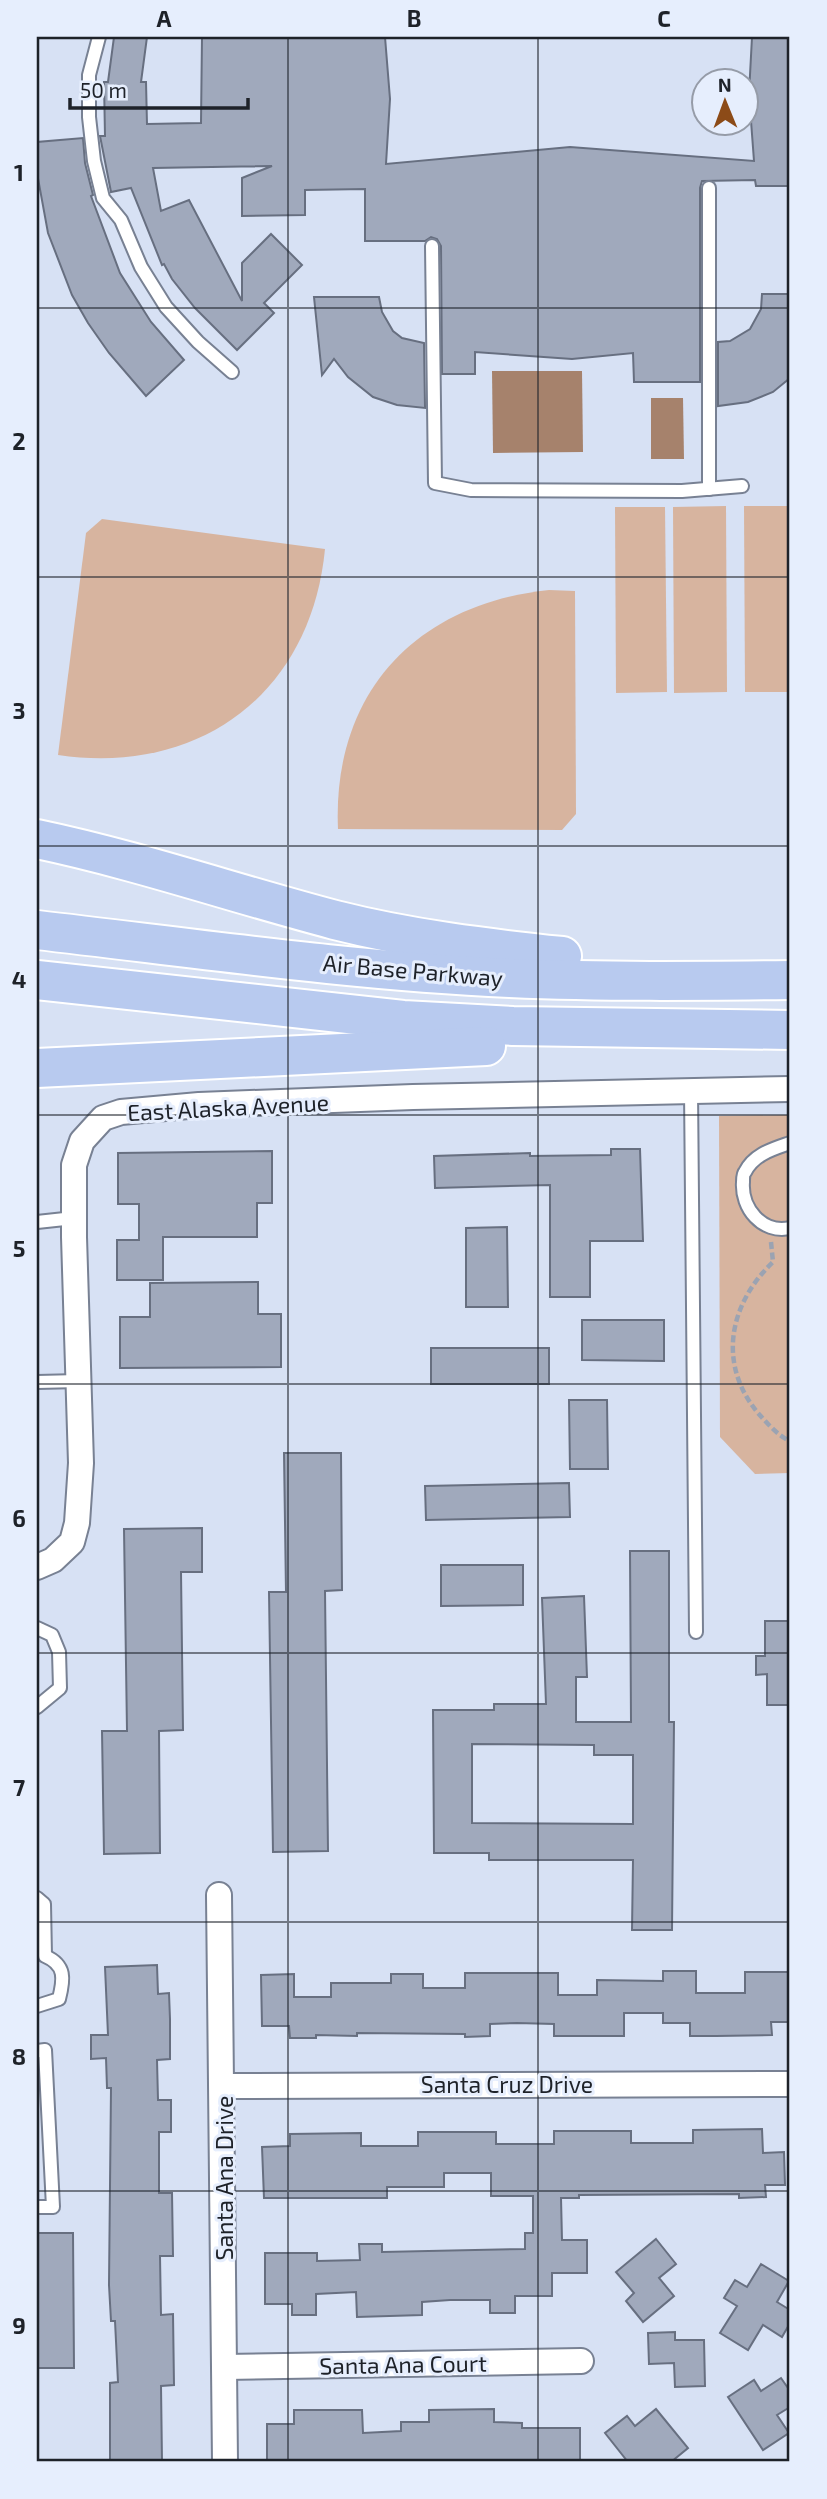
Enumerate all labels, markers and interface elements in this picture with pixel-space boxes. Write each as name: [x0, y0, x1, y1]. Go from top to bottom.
text: A: [156, 4, 172, 32]
text: B: [407, 4, 421, 32]
text: C: [657, 4, 671, 32]
scale bar: [70, 66, 248, 110]
north arrow: [690, 66, 760, 136]
text: N: [718, 73, 732, 96]
text: 50 m: [80, 77, 127, 102]
text: 1: [14, 158, 24, 186]
text: 2: [12, 427, 26, 455]
text: 3: [12, 696, 26, 724]
street label: Air Base Parkway: [322, 948, 504, 992]
text: 4: [12, 965, 26, 993]
street label: East Alaska Avenue: [126, 1088, 330, 1126]
text: 5: [13, 1234, 25, 1262]
text: 6: [12, 1504, 26, 1532]
text: 7: [13, 1773, 25, 1801]
text: 8: [12, 2042, 26, 2070]
street label: Santa Cruz Drive: [421, 2070, 593, 2098]
street label: Santa Ana Drive: [210, 2096, 238, 2260]
text: 9: [12, 2311, 26, 2339]
street label: Santa Ana Court: [319, 2349, 487, 2379]

